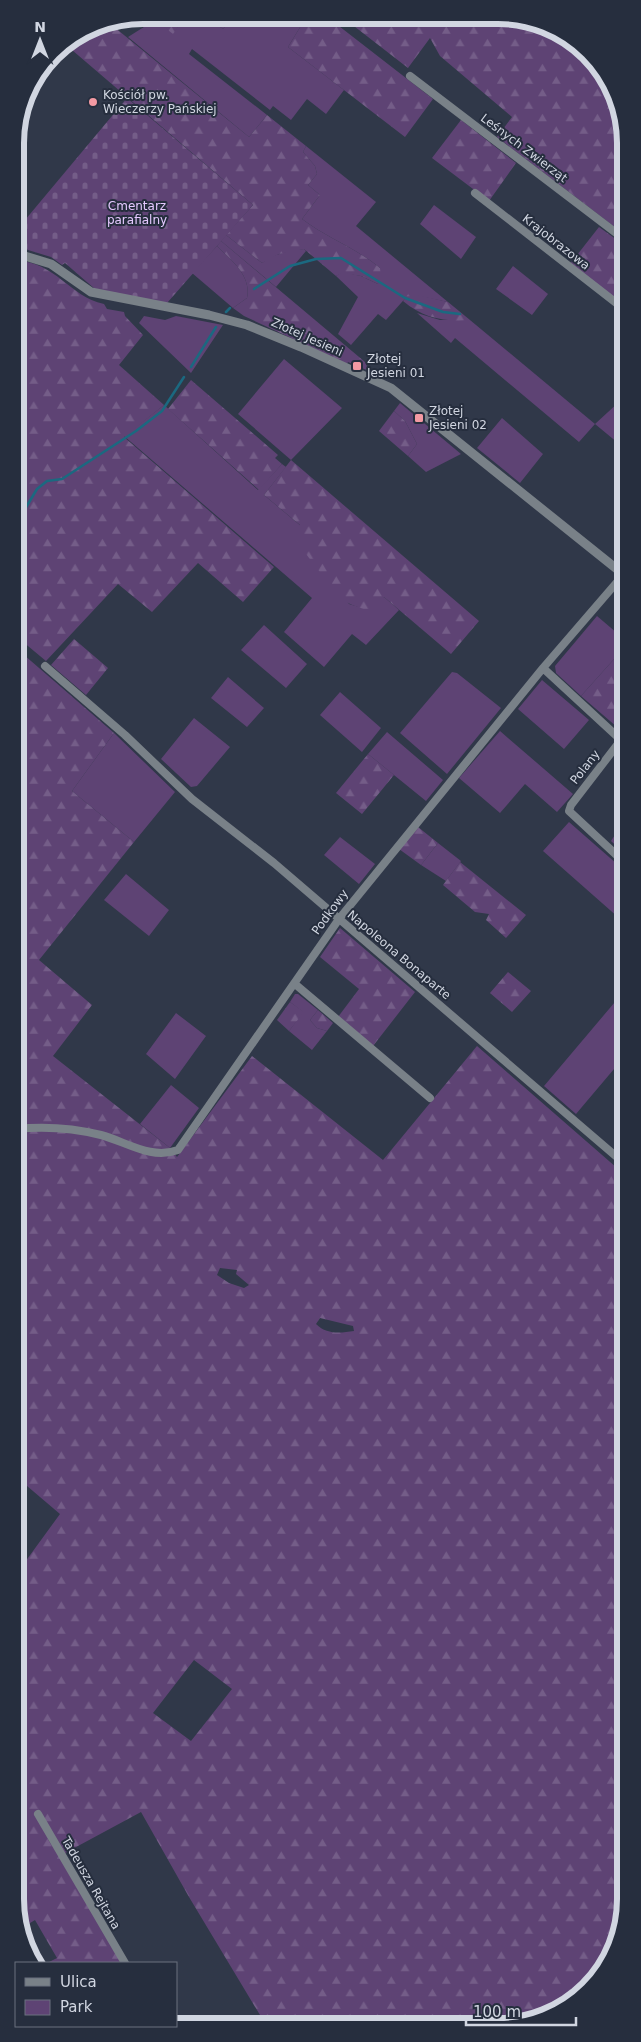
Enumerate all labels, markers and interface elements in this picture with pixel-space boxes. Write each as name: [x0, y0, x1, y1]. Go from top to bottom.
north arrow: [15, 15, 65, 65]
text: N: [34, 19, 46, 35]
place label: Kościół pw. Wieczerzy Pańskiej: [103, 88, 217, 116]
marker: Kościół pw. Wieczerzy Pańskiej: [87, 96, 99, 108]
street label: Leśnych Zwierząt: [478, 111, 570, 185]
park label: Cmentarz parafialny: [107, 199, 167, 227]
street label: Krajobrazowa: [520, 211, 592, 273]
street label: Złotej Jesieni: [269, 315, 345, 359]
place label: Złotej Jesieni 01: [366, 352, 425, 380]
marker: Złotej Jesieni 01: [351, 360, 363, 372]
place label: Złotej Jesieni 02: [428, 404, 487, 432]
marker: Złotej Jesieni 02: [413, 412, 425, 424]
street label: Polany: [567, 747, 603, 787]
street label: Podkowy: [309, 887, 351, 937]
street label: Napoleona Bonaparte: [344, 908, 454, 1002]
street label: Tadeusza Rejtana: [58, 1833, 123, 1932]
legend: [15, 1962, 178, 2027]
text: Ulica: [60, 1973, 97, 1991]
scale bar: [466, 1994, 576, 2026]
text: Park: [60, 1998, 93, 2016]
text: 100 m: [473, 2003, 521, 2021]

